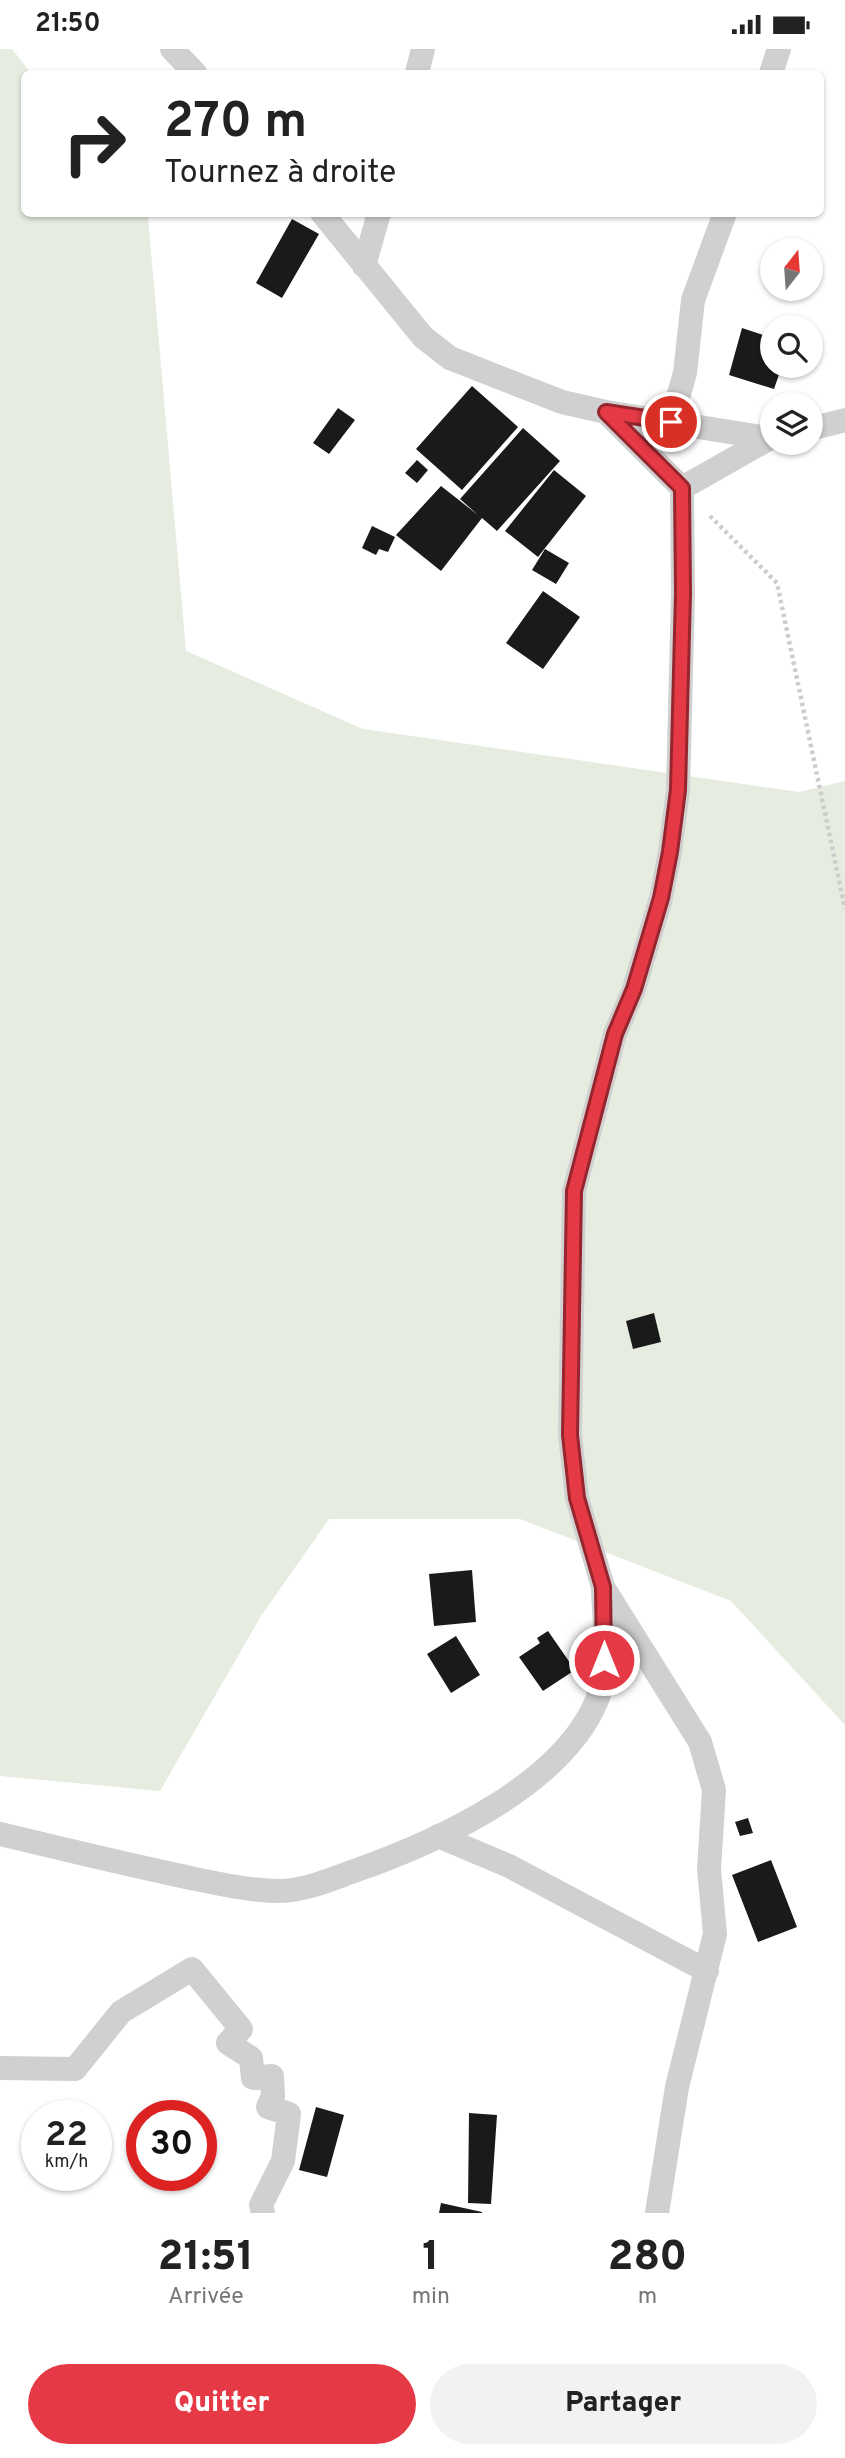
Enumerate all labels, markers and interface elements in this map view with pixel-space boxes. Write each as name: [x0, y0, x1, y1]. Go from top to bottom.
text: 21:50: [35, 8, 101, 41]
text: 270 m: [164, 93, 307, 155]
icon: right: [49, 98, 140, 189]
text: Tournez à droite: [164, 154, 396, 194]
north arrow: [760, 238, 822, 301]
map controls: [760, 238, 823, 455]
button: search: [760, 315, 823, 378]
pin: [641, 392, 701, 452]
button: layers: [760, 392, 823, 455]
icon: arrive: [652, 403, 690, 441]
position arrow: [567, 1623, 641, 1697]
speed limit sign: 30: [126, 2100, 217, 2191]
text: 22: [45, 2114, 88, 2158]
text: km/h: [45, 2151, 88, 2174]
text: 21:51: [158, 2232, 254, 2285]
text: 1: [422, 2232, 439, 2285]
text: 280: [608, 2232, 687, 2285]
text: Arrivée: [168, 2283, 244, 2312]
text: min: [412, 2283, 450, 2312]
text: m: [638, 2283, 657, 2312]
button: Quitter: [28, 2364, 416, 2444]
button: Partager: [430, 2364, 817, 2444]

